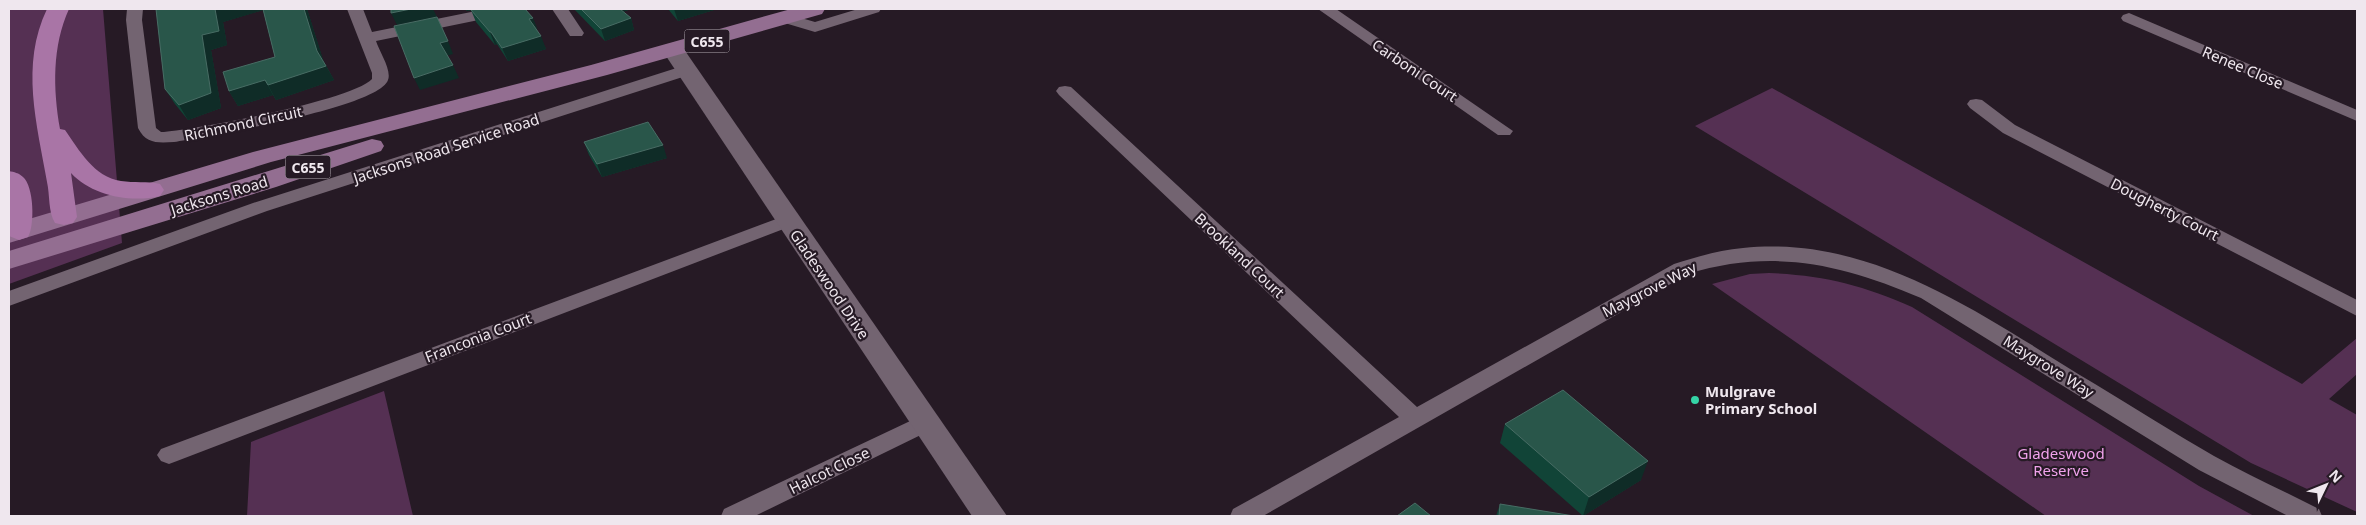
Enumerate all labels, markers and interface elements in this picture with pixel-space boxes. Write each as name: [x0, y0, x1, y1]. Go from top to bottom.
road number: C655: [684, 29, 730, 52]
street label: Carboni Court: [1368, 34, 1462, 106]
street label: Renee Close: [2200, 41, 2286, 93]
street label: Richmond Circuit: [182, 101, 304, 145]
street label: Jacksons Road Service Road: [349, 108, 541, 188]
road number: C655: [286, 156, 330, 178]
street label: Jacksons Road: [166, 171, 270, 220]
street label: Dougherty Court: [2108, 173, 2223, 245]
street label: Brookland Court: [1191, 208, 1290, 302]
street label: Gladeswood Drive: [786, 225, 874, 343]
street label: Maygrove Way: [1598, 256, 1700, 321]
street label: Franconia Court: [422, 307, 535, 366]
street label: Maygrove Way: [2000, 330, 2098, 402]
place label: Mulgrave Primary School: [1705, 381, 1817, 418]
marker: Mulgrave Primary School: [1689, 394, 1701, 406]
street label: Halcot Close: [785, 442, 873, 498]
park label: Gladeswood Reserve: [2017, 443, 2105, 480]
north arrow: [2301, 460, 2351, 510]
text: N: [2325, 465, 2347, 486]

